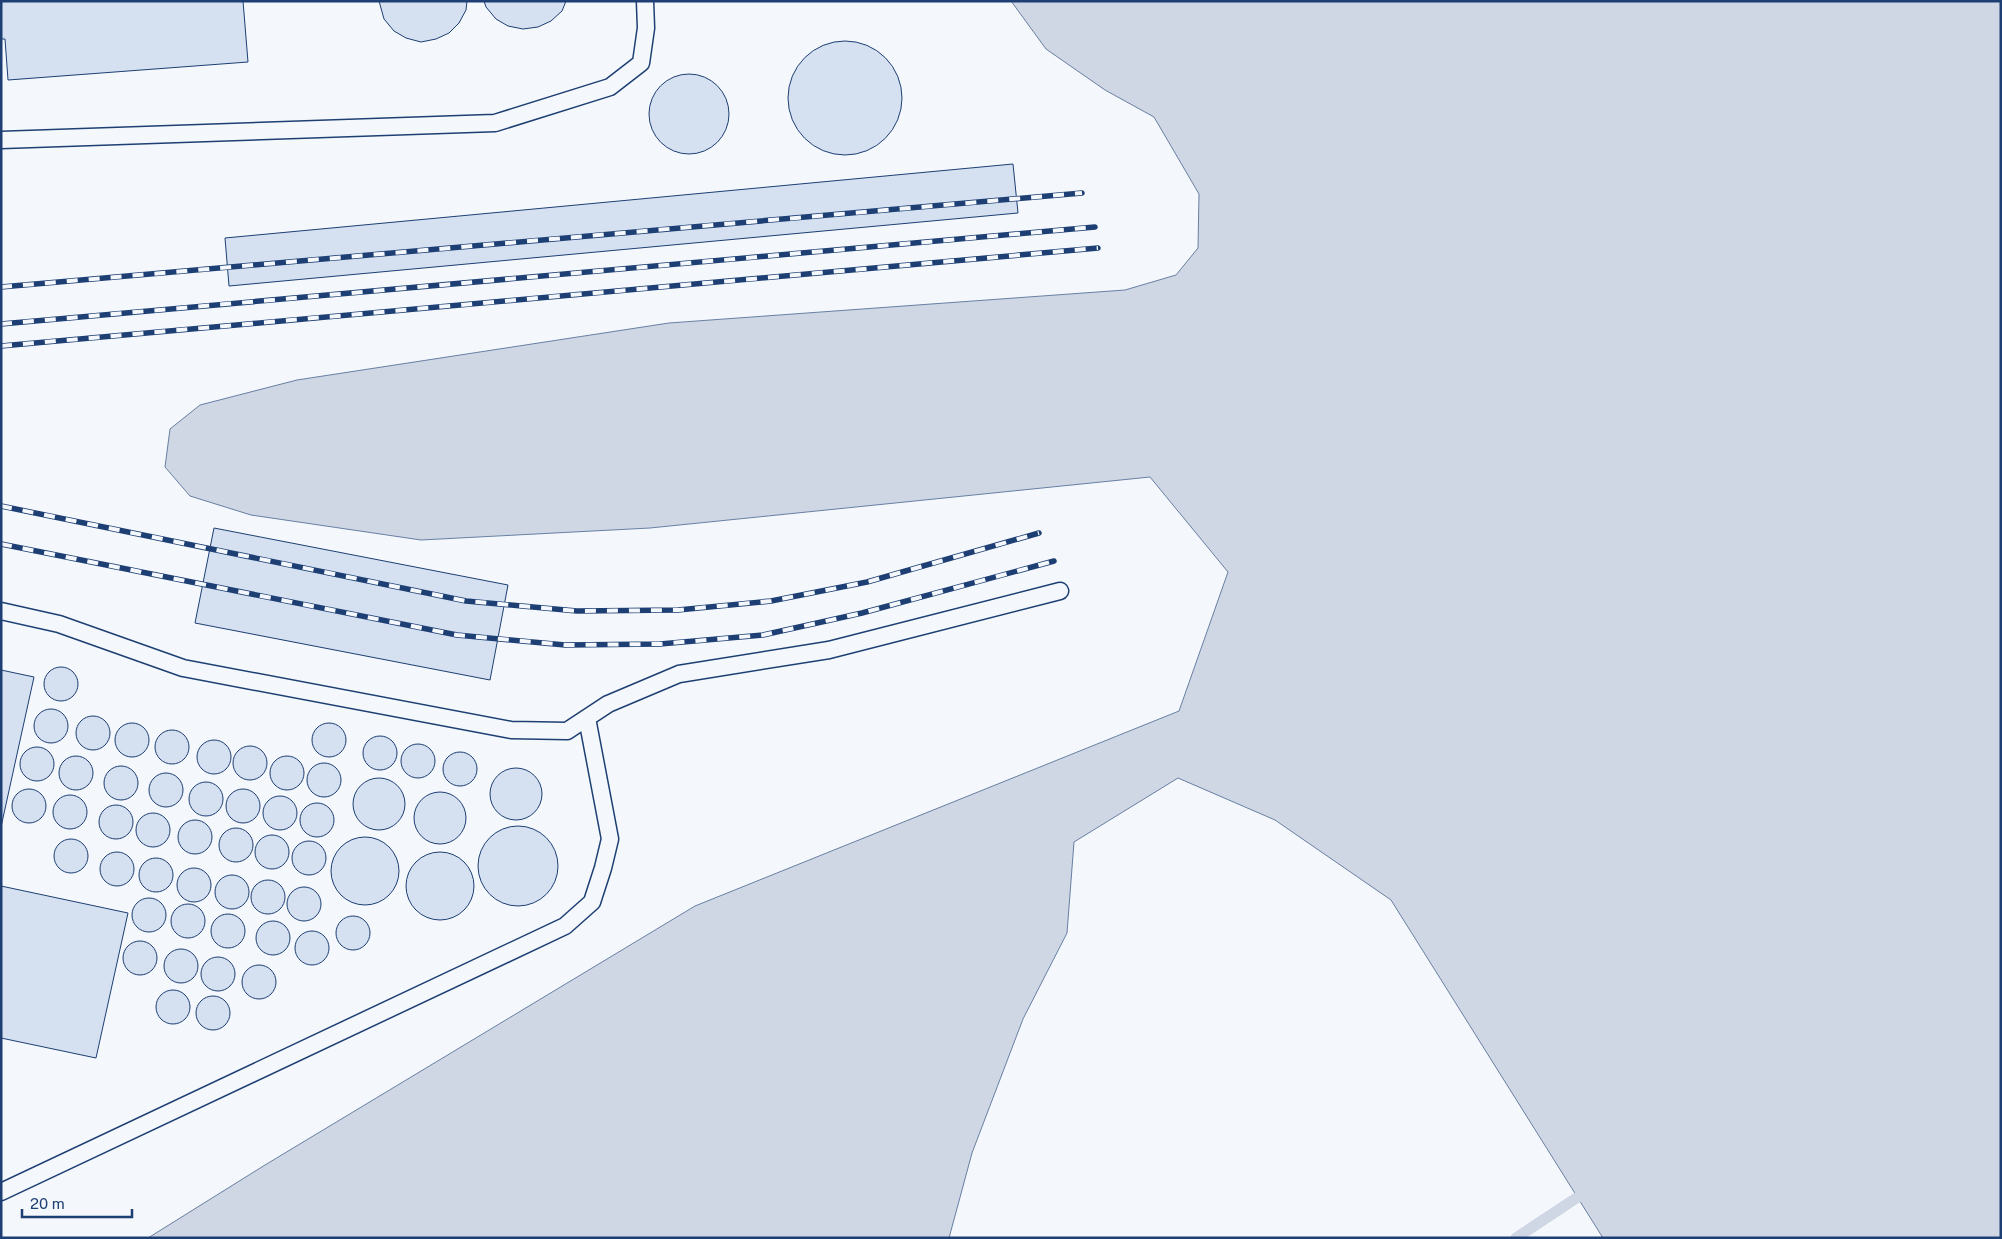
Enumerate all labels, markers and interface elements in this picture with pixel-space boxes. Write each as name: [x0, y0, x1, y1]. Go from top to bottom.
scale bar: [22, 1186, 132, 1218]
text: 20 m: [30, 1195, 65, 1212]

